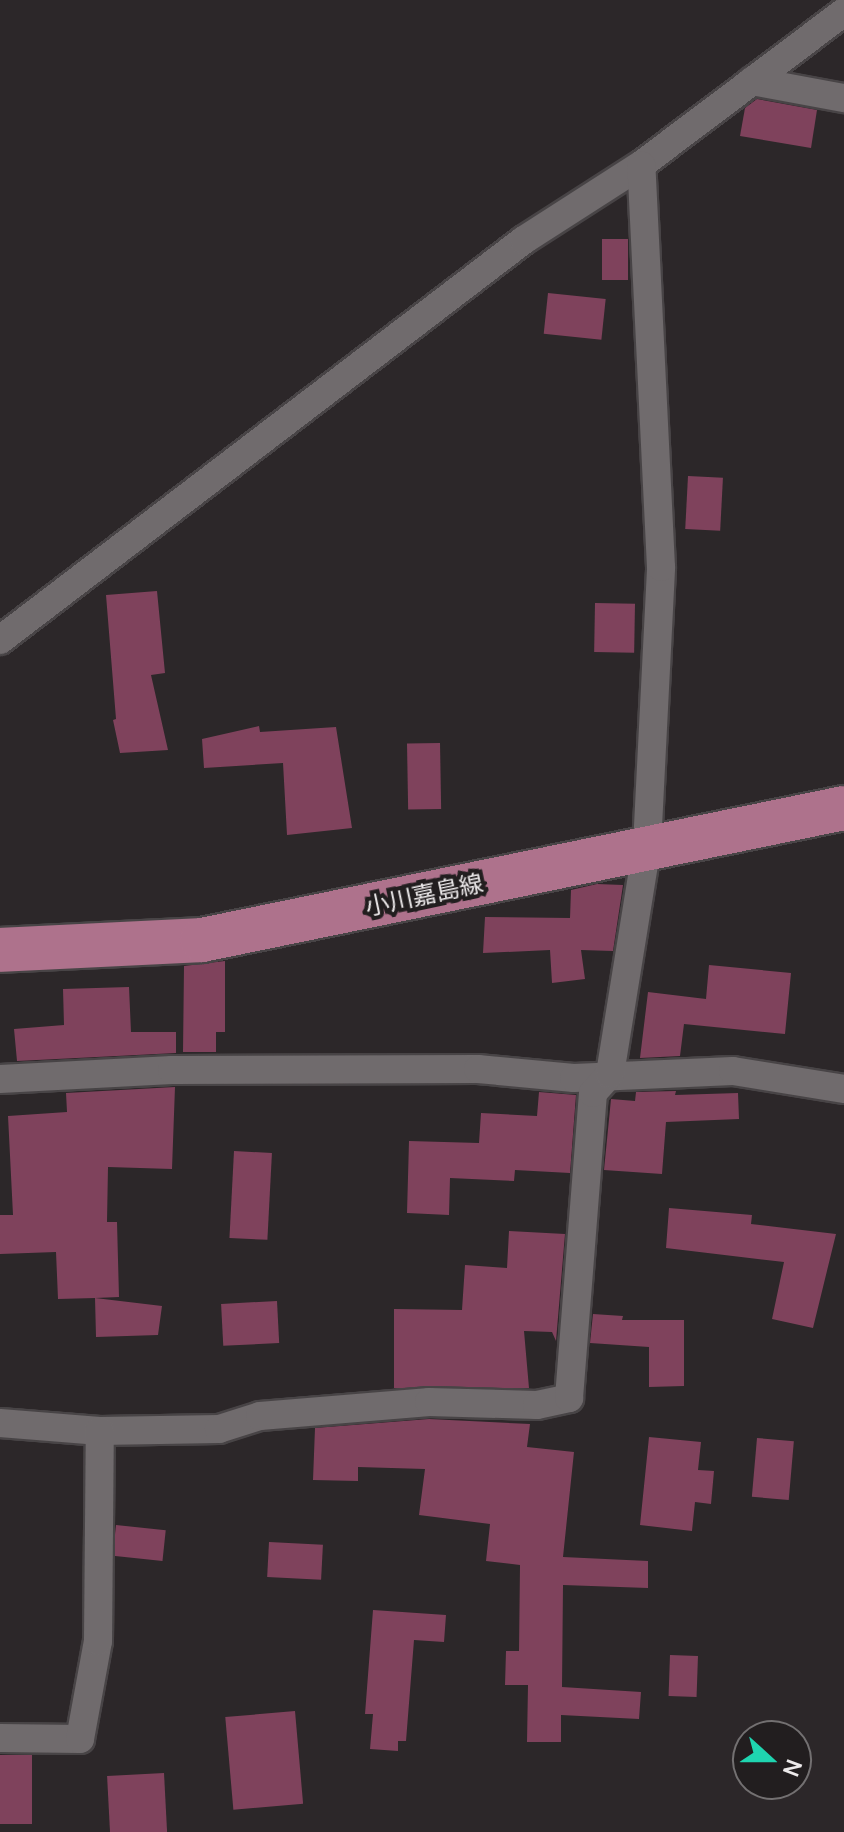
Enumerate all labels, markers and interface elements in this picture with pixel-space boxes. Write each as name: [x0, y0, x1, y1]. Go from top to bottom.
street label: 小川嘉島線: [362, 867, 486, 921]
north arrow: [732, 1720, 812, 1800]
text: N: [776, 1755, 809, 1781]

